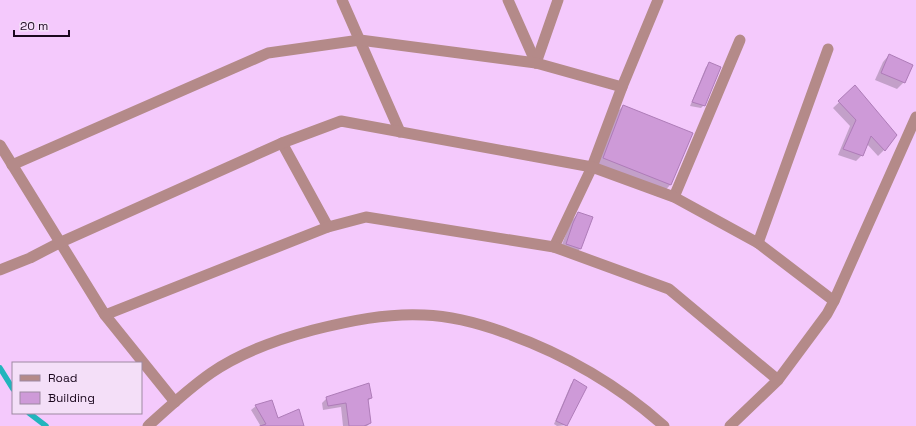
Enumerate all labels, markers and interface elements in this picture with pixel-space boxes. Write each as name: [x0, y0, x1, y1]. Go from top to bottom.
scale bar: [14, 12, 69, 38]
text: 20 m: [20, 18, 48, 34]
legend: [12, 362, 142, 414]
text: Road: [48, 370, 77, 386]
text: Building: [48, 390, 95, 406]

